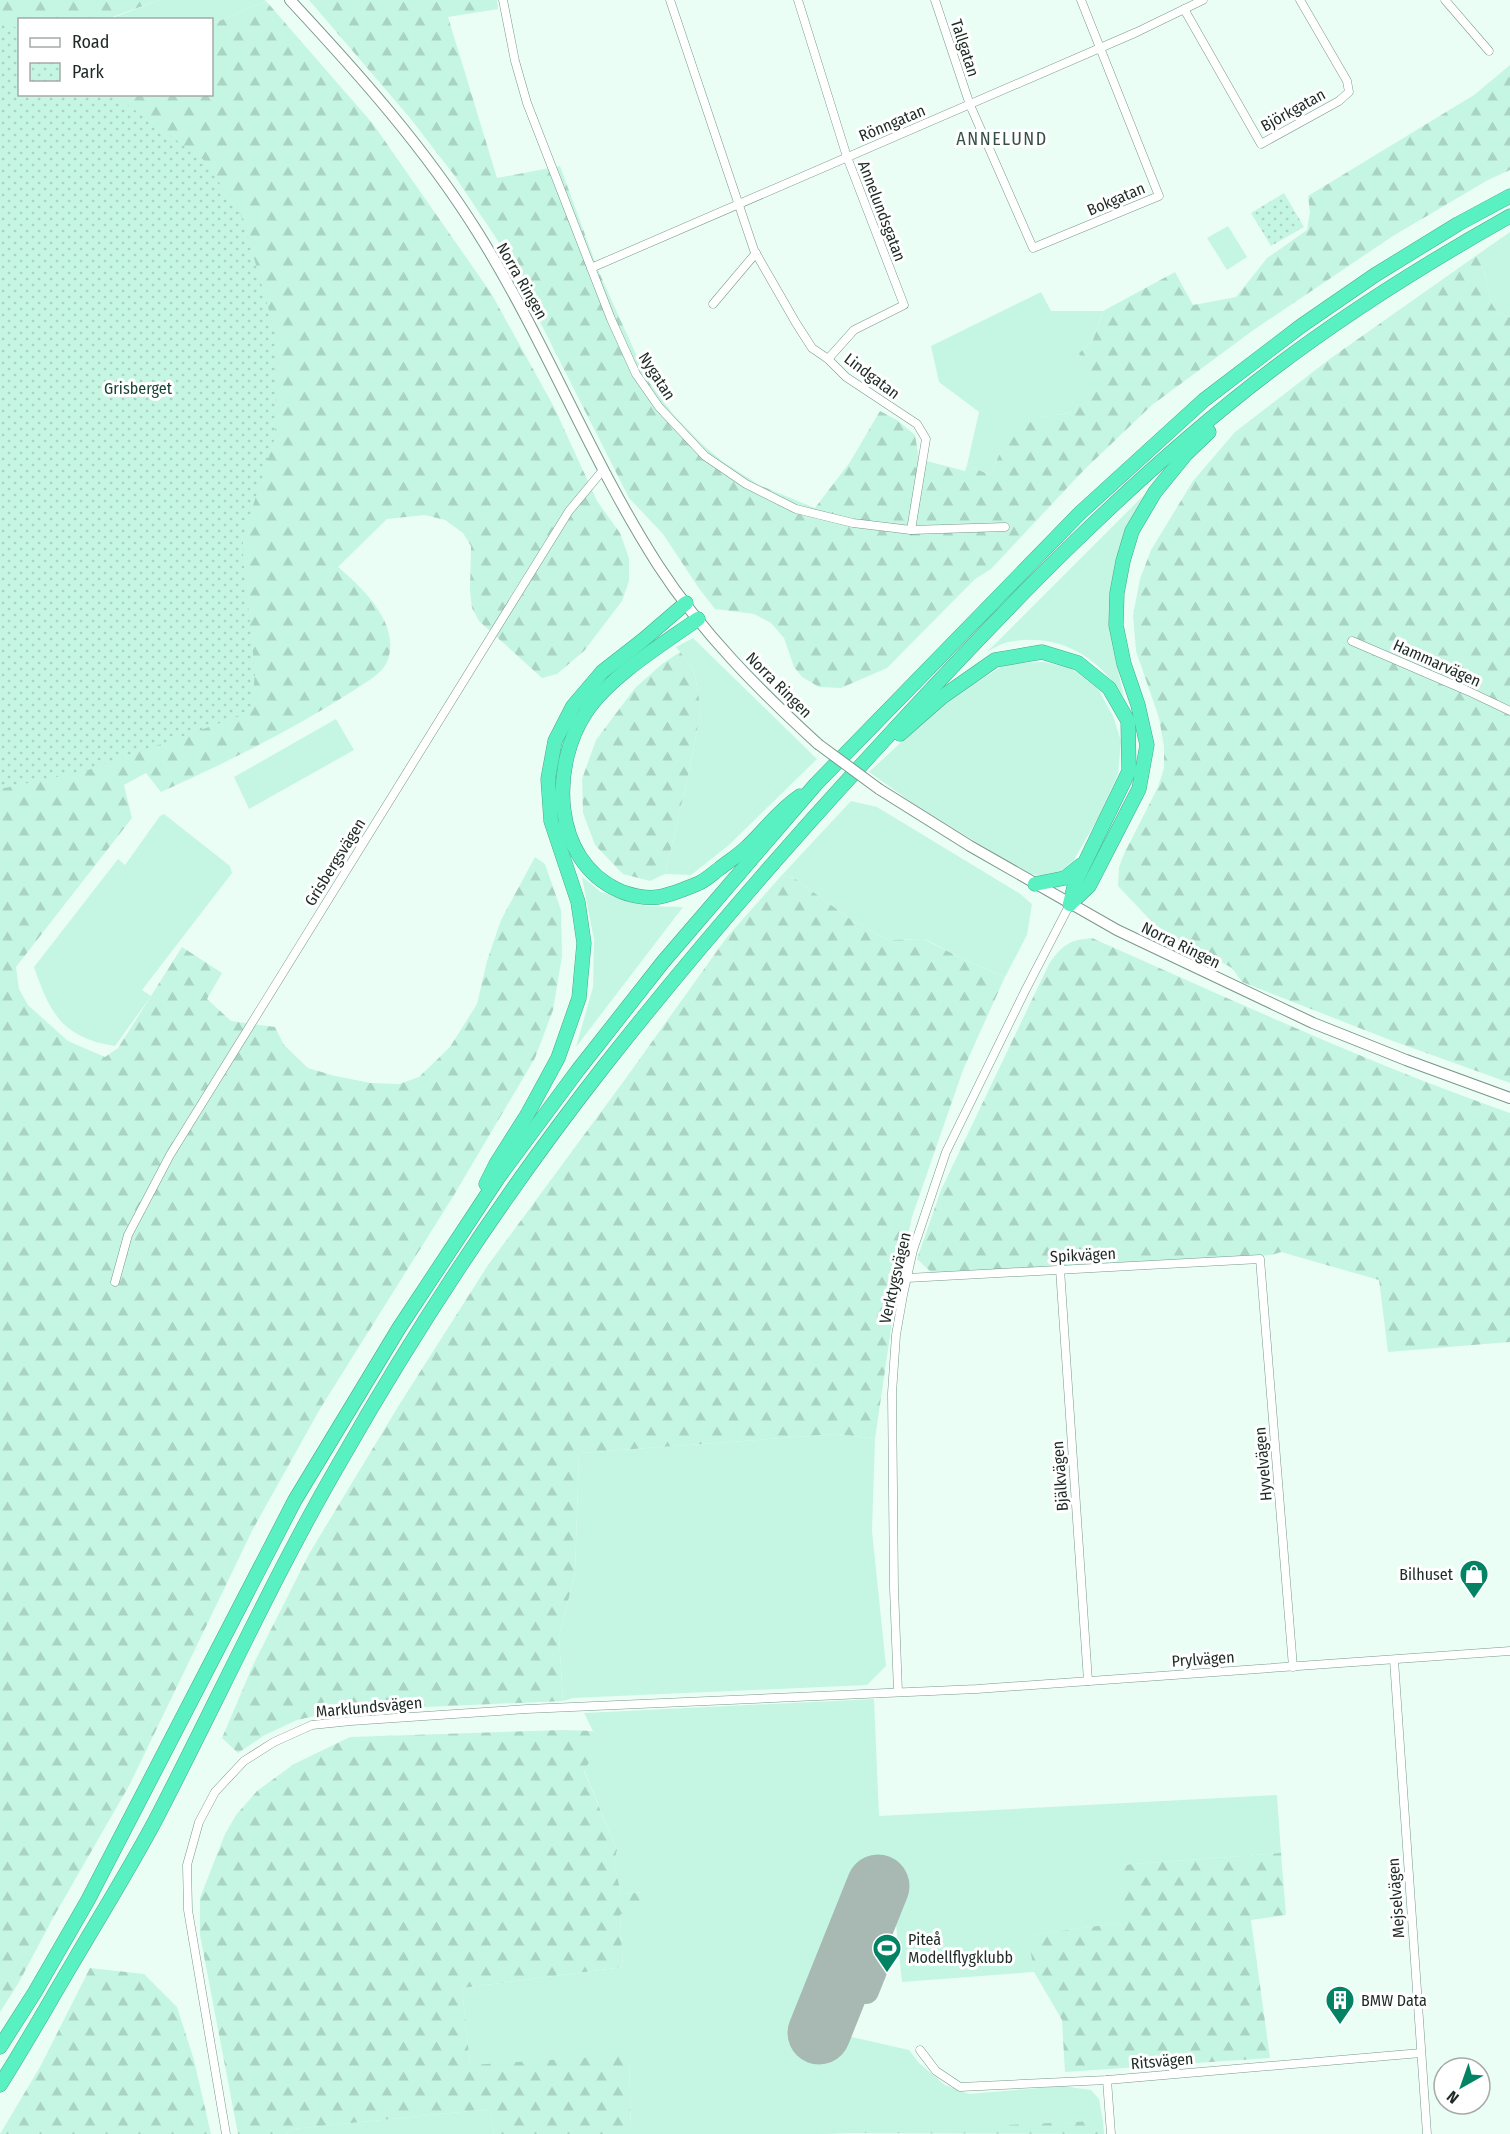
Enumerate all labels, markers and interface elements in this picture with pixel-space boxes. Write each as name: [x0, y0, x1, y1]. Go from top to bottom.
street label: Tallgatan: [947, 17, 983, 79]
legend: [18, 18, 213, 96]
text: Road: [72, 31, 109, 53]
text: Park: [72, 61, 105, 83]
street label: Björkgatan: [1258, 85, 1328, 135]
street label: Rönngatan: [856, 101, 928, 145]
district label: ANNELUND: [956, 128, 1048, 150]
street label: Annelundsgatan: [854, 158, 910, 264]
street label: Bokgatan: [1084, 178, 1148, 220]
street label: Norra Ringen: [492, 239, 552, 323]
street label: Nygatan: [635, 348, 679, 404]
street label: Lindgatan: [840, 349, 904, 403]
park label: Grisberget: [104, 379, 173, 398]
street label: Hammarvägen: [1390, 635, 1484, 691]
street label: Norra Ringen: [742, 648, 816, 722]
street label: Grisbergsvägen: [301, 815, 369, 909]
street label: Norra Ringen: [1139, 918, 1223, 972]
street label: Verktygsvägen: [875, 1230, 915, 1326]
street label: Spikvägen: [1049, 1244, 1117, 1266]
street label: Hyvelvägen: [1250, 1426, 1276, 1502]
street label: Bjälkvägen: [1048, 1440, 1072, 1512]
shop icon: Bilhuset: [1458, 1558, 1490, 1600]
place label: Bilhuset: [1399, 1565, 1454, 1584]
street label: Prylvägen: [1171, 1647, 1235, 1671]
street label: Marklundsvägen: [315, 1693, 423, 1721]
street label: Mejselvägen: [1384, 1857, 1408, 1939]
place label: Piteå Modellflygklubb: [908, 1930, 1013, 1967]
sports icon: Piteå Modellflygklubb: [871, 1932, 903, 1974]
building icon: BMW Data: [1324, 1984, 1356, 2026]
place label: BMW Data: [1361, 1991, 1427, 2010]
street label: Ritsvägen: [1130, 2049, 1194, 2073]
north arrow: [1432, 2056, 1492, 2116]
text: N: [1443, 2087, 1462, 2107]

